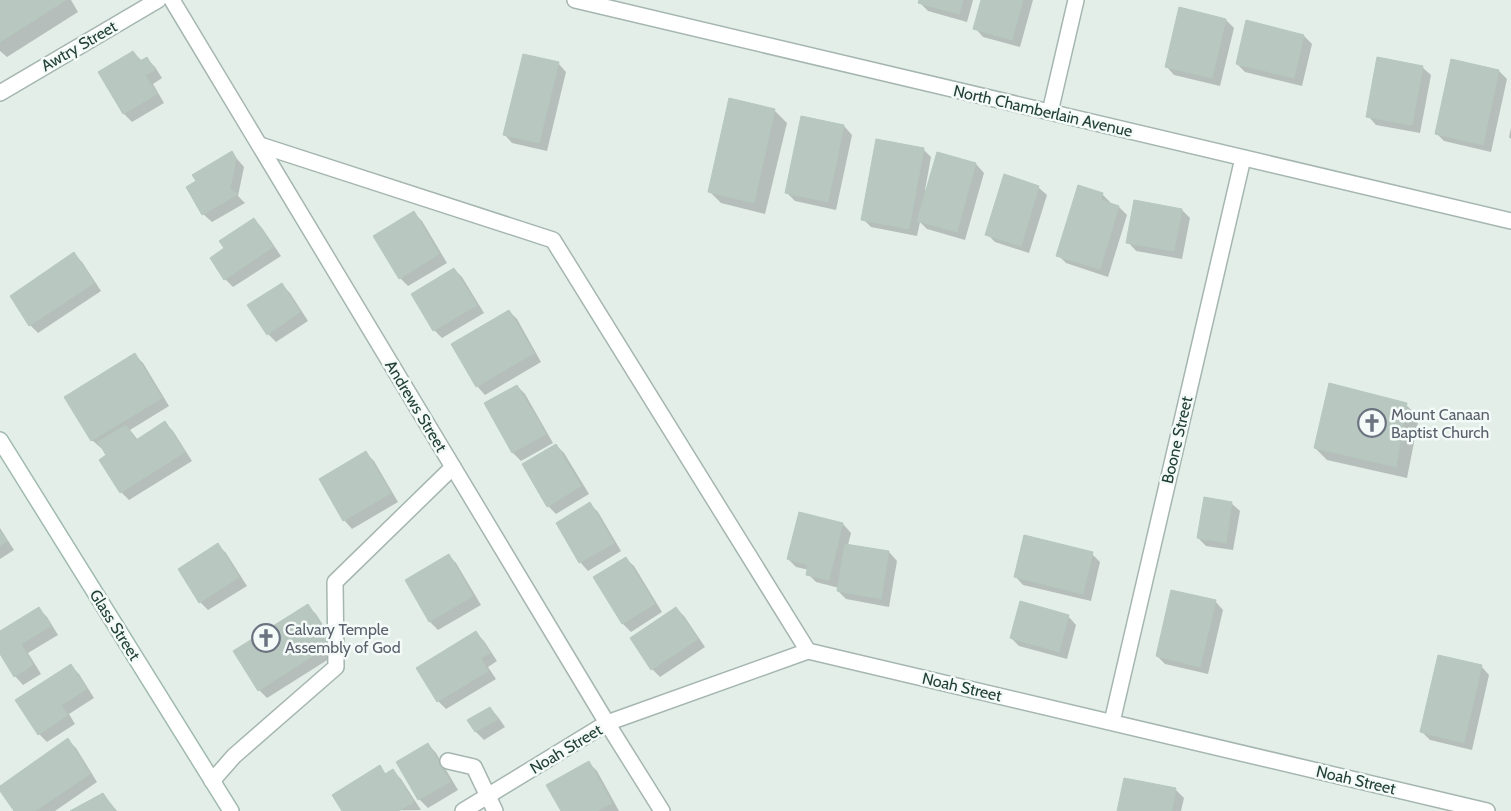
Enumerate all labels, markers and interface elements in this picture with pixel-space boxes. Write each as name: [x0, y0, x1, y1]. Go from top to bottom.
street label: Awtry Street: [38, 16, 121, 75]
street label: North Chamberlain Avenue: [952, 81, 1134, 141]
street label: Andrews Street: [381, 357, 451, 456]
street label: Boone Street: [1158, 394, 1196, 486]
place label: Mount Canaan Baptist Church: [1391, 405, 1490, 442]
church icon: Mount Canaan Baptist Church: [1357, 408, 1387, 438]
street label: Glass Street: [86, 586, 145, 664]
place label: Calvary Temple Assembly of God: [285, 620, 401, 657]
church icon: Calvary Temple Assembly of God: [251, 623, 281, 653]
street label: Noah Street: [920, 669, 1004, 705]
street label: Noah Street: [526, 720, 606, 778]
street label: Noah Street: [1314, 762, 1398, 798]

